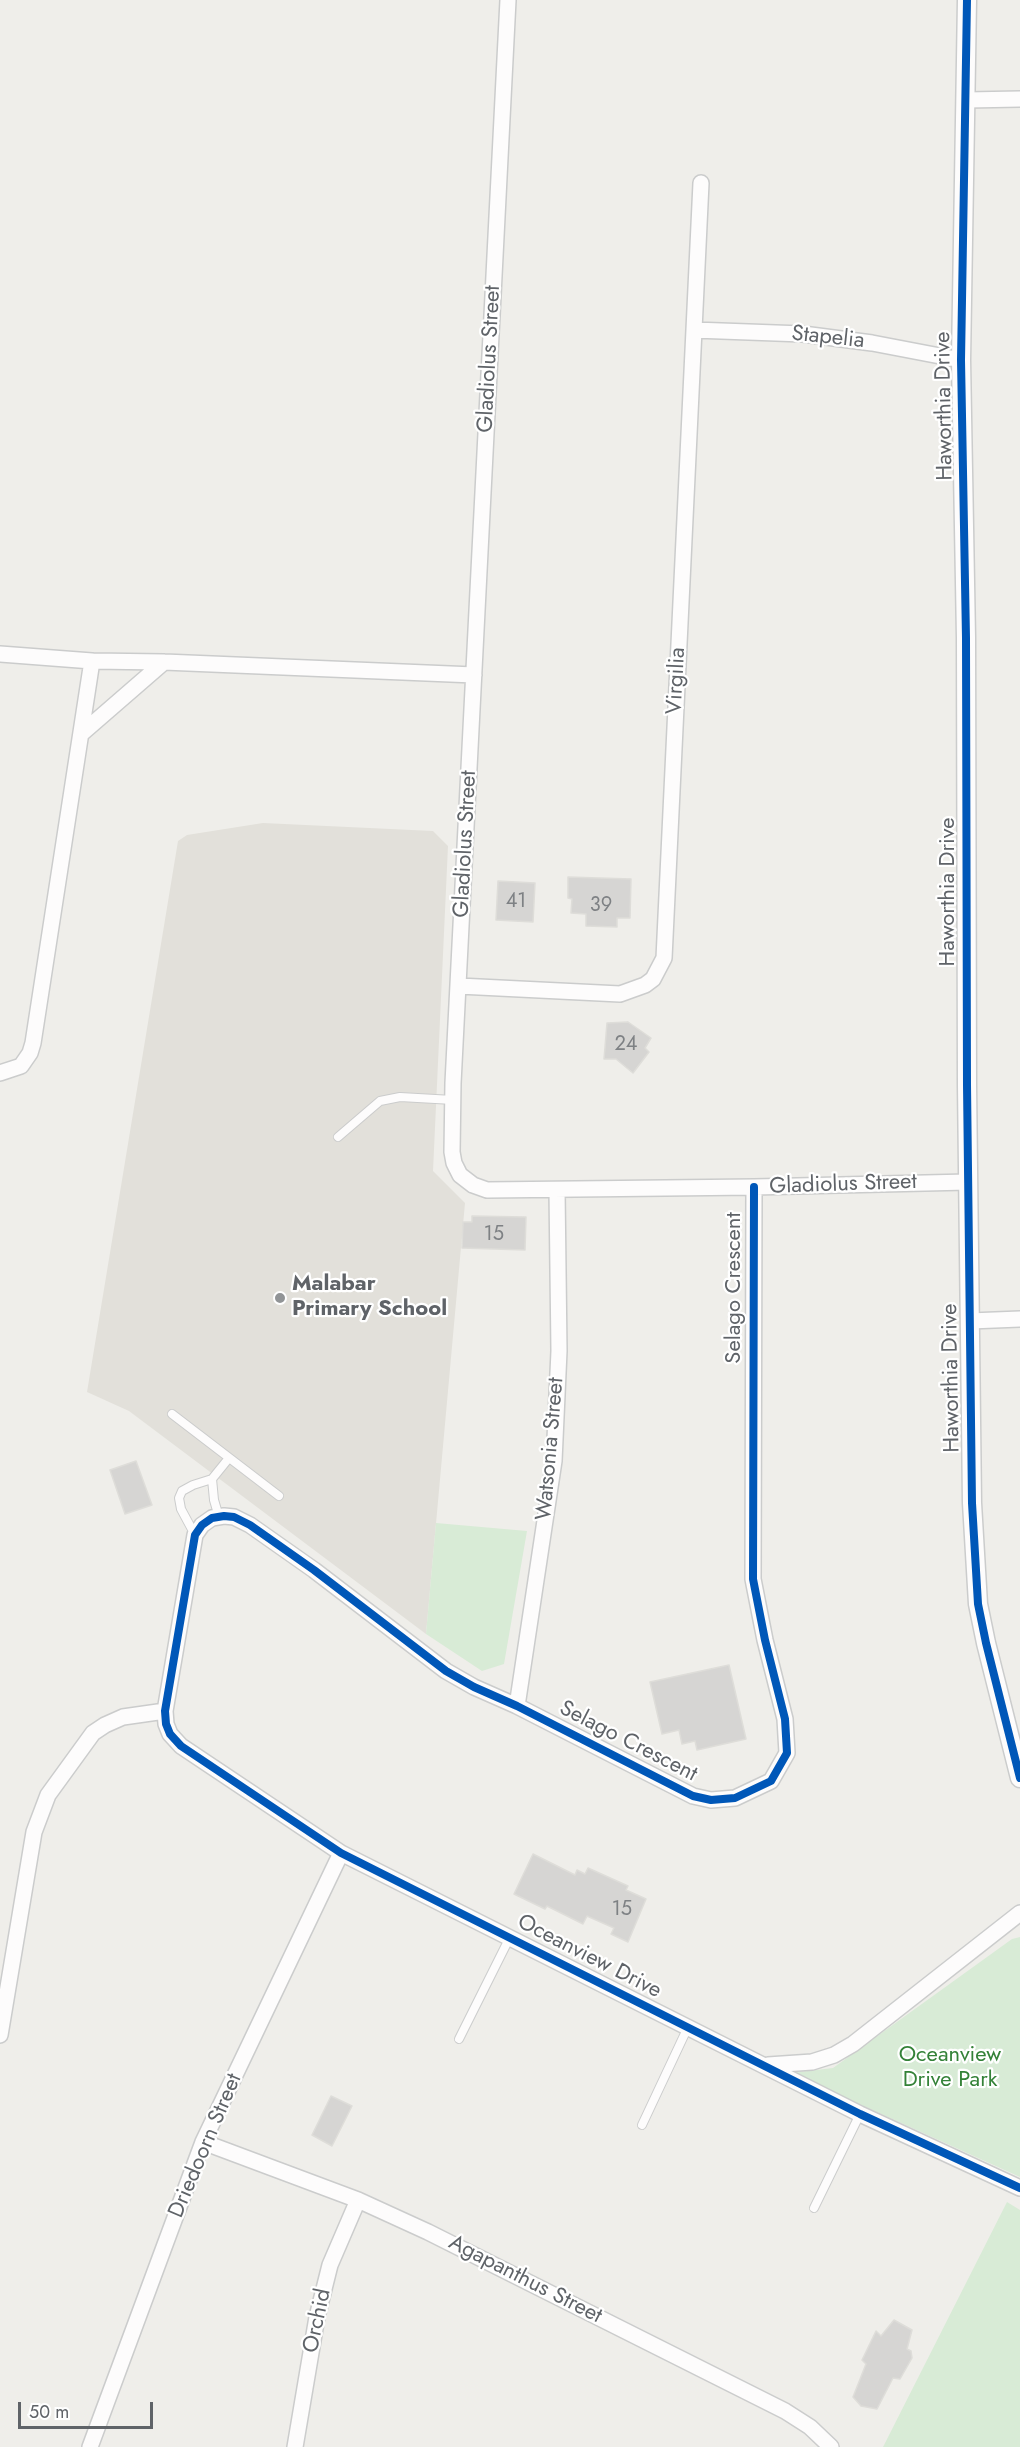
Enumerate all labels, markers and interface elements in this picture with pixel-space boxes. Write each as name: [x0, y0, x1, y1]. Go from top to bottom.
street label: Gladiolus Street: [473, 285, 507, 433]
street label: Stapelia: [790, 321, 866, 355]
street label: Haworthia Drive: [931, 331, 959, 481]
street label: Virgilia: [662, 647, 692, 715]
street label: Gladiolus Street: [449, 770, 483, 918]
street label: Haworthia Drive: [936, 817, 962, 967]
house number: 41: [506, 890, 526, 914]
house number: 39: [590, 894, 612, 918]
house number: 24: [614, 1033, 638, 1057]
street label: Gladiolus Street: [769, 1169, 917, 1201]
street label: Selago Crescent: [722, 1212, 748, 1364]
house number: 15: [484, 1223, 504, 1247]
place label: Malabar Primary School: [292, 1272, 447, 1324]
marker: Malabar Primary School: [273, 1291, 287, 1305]
street label: Haworthia Drive: [938, 1303, 966, 1453]
street label: Watsonia Street: [532, 1376, 570, 1522]
street label: Selago Crescent: [555, 1696, 701, 1788]
house number: 15: [612, 1898, 632, 1922]
street label: Oceanview Drive: [513, 1909, 665, 2005]
park label: Oceanview Drive Park: [899, 2043, 1001, 2094]
street label: Driedoorn Street: [164, 2070, 248, 2222]
street label: Agapanthus Street: [444, 2230, 606, 2330]
street label: Orchid: [298, 2287, 338, 2355]
scale bar: [21, 2390, 156, 2428]
text: 50 m: [29, 2399, 69, 2425]

